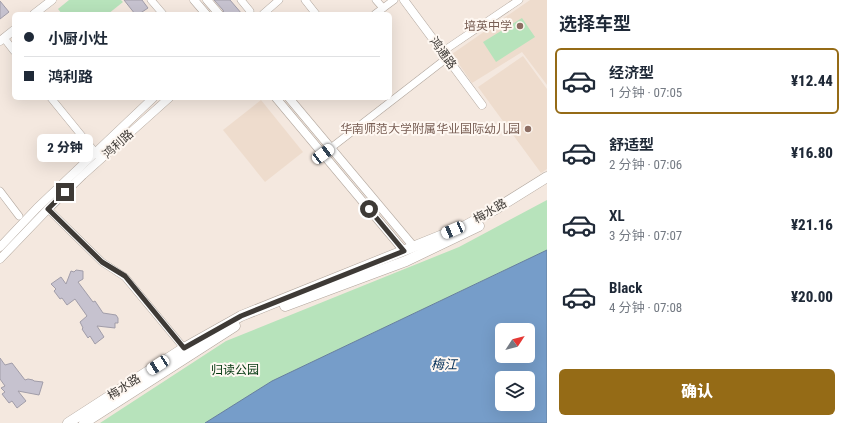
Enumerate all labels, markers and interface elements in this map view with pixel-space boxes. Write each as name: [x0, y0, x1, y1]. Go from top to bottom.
text: 选择车型: [559, 13, 631, 34]
place label: 培英中学: [464, 19, 512, 33]
marker: 培英中学: [515, 21, 525, 31]
text: 小厨小灶: [48, 30, 108, 48]
street label: 鸿通路: [427, 34, 459, 72]
icon: car: [561, 63, 597, 99]
text: 经济型: [609, 64, 654, 82]
text: 鸿利路: [48, 68, 93, 86]
text: ¥12.44: [791, 72, 833, 90]
text: 1 分钟 · 07:05: [609, 85, 682, 100]
place label: 华南师范大学附属华业国际幼儿园: [340, 122, 520, 136]
marker: 华南师范大学附属华业国际幼儿园: [523, 124, 533, 134]
street label: 鸿利路: [100, 127, 136, 161]
callout: 2 分钟: [37, 134, 93, 162]
icon: car: [561, 135, 597, 171]
text: 舒适型: [609, 136, 654, 154]
text: 2 分钟: [47, 140, 83, 155]
car: [310, 142, 336, 166]
text: ¥16.80: [791, 144, 833, 162]
text: 2 分钟 · 07:06: [609, 157, 682, 172]
route end: [56, 183, 74, 201]
street label: 梅水路: [471, 196, 509, 226]
route start: [360, 200, 378, 218]
icon: car: [561, 207, 597, 243]
text: XL: [609, 207, 625, 225]
text: ¥21.16: [791, 216, 833, 234]
car: [440, 220, 466, 240]
text: 3 分钟 · 07:07: [609, 228, 682, 243]
icon: car: [561, 279, 597, 315]
text: Black: [609, 279, 642, 297]
text: ¥20.00: [791, 288, 833, 306]
text: 4 分钟 · 07:08: [609, 300, 682, 315]
north arrow: [495, 323, 535, 363]
map controls: [495, 323, 535, 411]
car: [145, 353, 171, 377]
water label: 梅江: [431, 357, 459, 372]
park label: 归读公园: [211, 363, 259, 377]
button: 确认: [559, 369, 835, 415]
street label: 梅水路: [105, 371, 143, 403]
button: layers: [495, 371, 535, 411]

